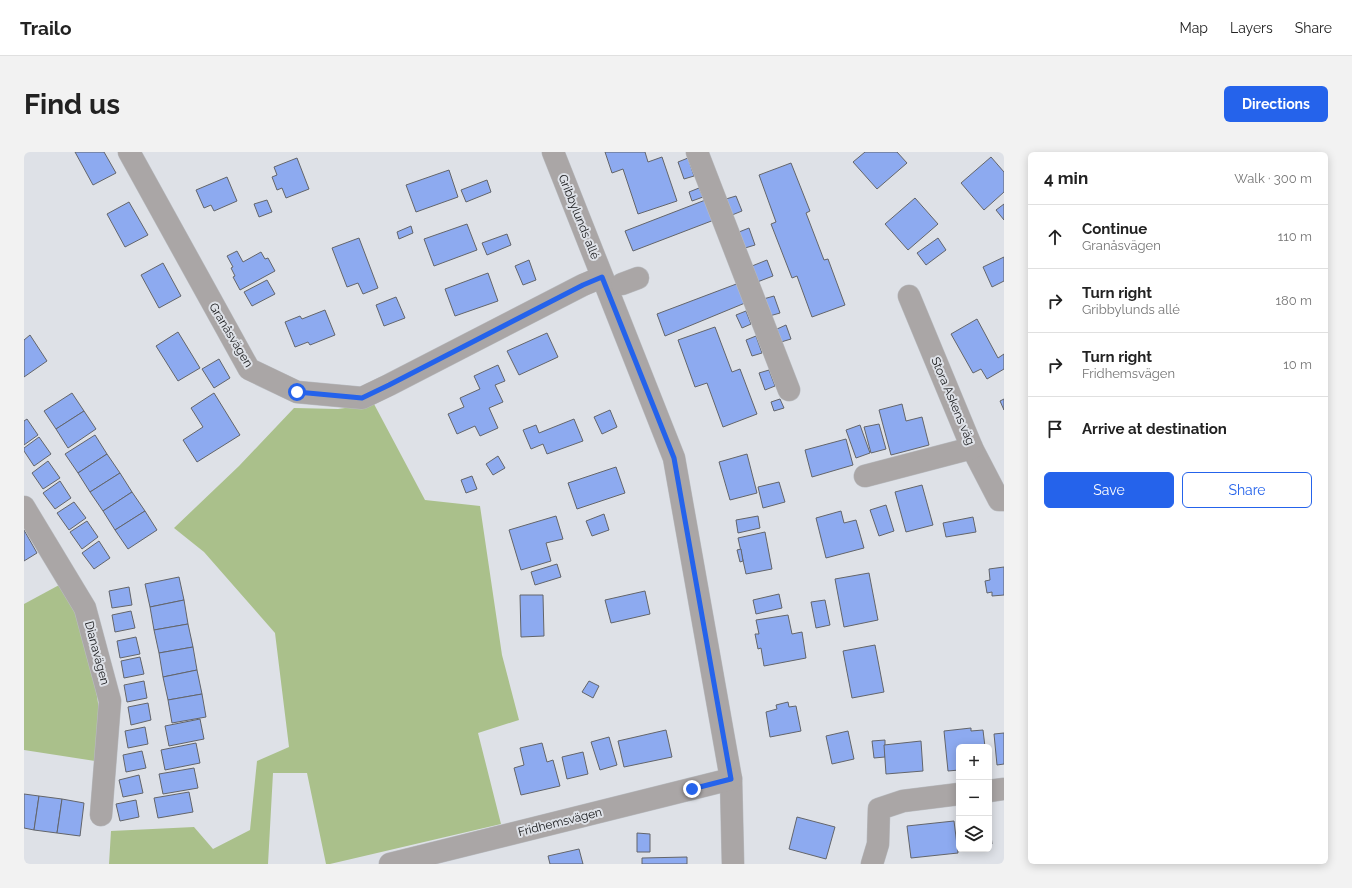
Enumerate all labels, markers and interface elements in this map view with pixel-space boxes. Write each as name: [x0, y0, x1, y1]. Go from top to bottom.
text: Trailo: [20, 17, 71, 39]
text: Map: [1180, 20, 1208, 36]
text: Layers: [1230, 20, 1273, 36]
text: Share: [1295, 20, 1332, 36]
button: Directions: [1224, 86, 1328, 122]
text: Find us: [24, 88, 120, 121]
text: 4 min: [1044, 168, 1088, 188]
text: Walk · 300 m: [1234, 171, 1312, 186]
street label: Gribbylunds allé: [556, 172, 602, 262]
text: Continue: [1082, 220, 1147, 238]
icon: ahead: [1044, 226, 1066, 248]
text: 110 m: [1278, 229, 1312, 244]
text: Granåsvägen: [1082, 238, 1161, 253]
text: Turn right: [1082, 284, 1152, 302]
icon: right: [1044, 290, 1066, 312]
text: 180 m: [1276, 293, 1312, 308]
street label: Granåsvägen: [206, 300, 256, 370]
text: Gribbylunds allé: [1082, 302, 1180, 317]
text: Turn right: [1082, 348, 1152, 366]
icon: right: [1044, 354, 1066, 376]
street label: Stora Askens väg: [928, 355, 978, 447]
text: 10 m: [1283, 357, 1312, 372]
text: Fridhemsvägen: [1082, 366, 1175, 381]
route start: [288, 383, 306, 401]
icon: arrive: [1044, 418, 1066, 440]
text: Arrive at destination: [1082, 420, 1227, 438]
button: Save: [1044, 472, 1174, 508]
button: Share: [1182, 472, 1312, 508]
street label: Dianavägen: [82, 620, 112, 686]
map controls: [956, 744, 992, 852]
button: +: [956, 744, 992, 780]
route end: [683, 780, 701, 798]
button: −: [956, 780, 992, 816]
street label: Fridhemsvägen: [517, 805, 603, 839]
button: layers: [956, 816, 992, 852]

